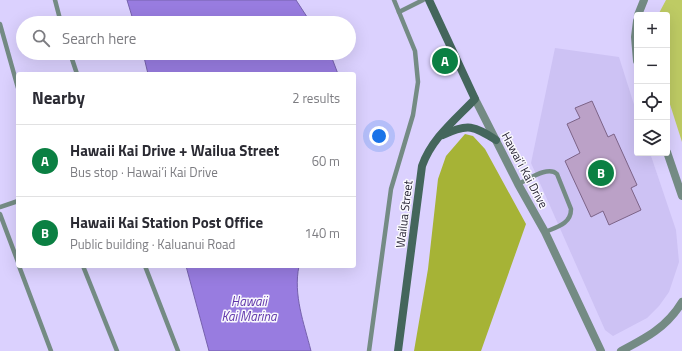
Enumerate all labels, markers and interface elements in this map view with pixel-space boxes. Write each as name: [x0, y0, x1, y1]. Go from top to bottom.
map controls: [634, 12, 670, 156]
button: +: [634, 12, 670, 48]
search box: [16, 16, 356, 60]
icon: search: [30, 27, 52, 49]
text: Search here: [62, 27, 136, 50]
pin: A: [432, 46, 458, 76]
button: −: [634, 48, 670, 84]
button: locate: [634, 84, 670, 120]
text: Nearby: [32, 85, 85, 111]
text: 2 results: [292, 88, 340, 108]
button: layers: [634, 120, 670, 156]
your location: [369, 126, 389, 146]
street label: Hawai’i Kai Drive: [497, 128, 553, 212]
text: Hawaii Kai Drive + Wailua Street: [70, 139, 279, 162]
text: A: [41, 151, 49, 171]
text: 60 m: [312, 151, 340, 171]
pin: B: [588, 158, 614, 188]
text: Bus stop · Hawai’i Kai Drive: [70, 162, 218, 182]
street label: Wailua Street: [390, 178, 418, 249]
text: Hawaii Kai Station Post Office: [70, 211, 263, 234]
text: B: [41, 223, 49, 243]
text: 140 m: [304, 223, 340, 243]
text: Public building · Kaluanui Road: [70, 234, 235, 254]
water label: Hawaii Kai Marina: [222, 291, 278, 326]

